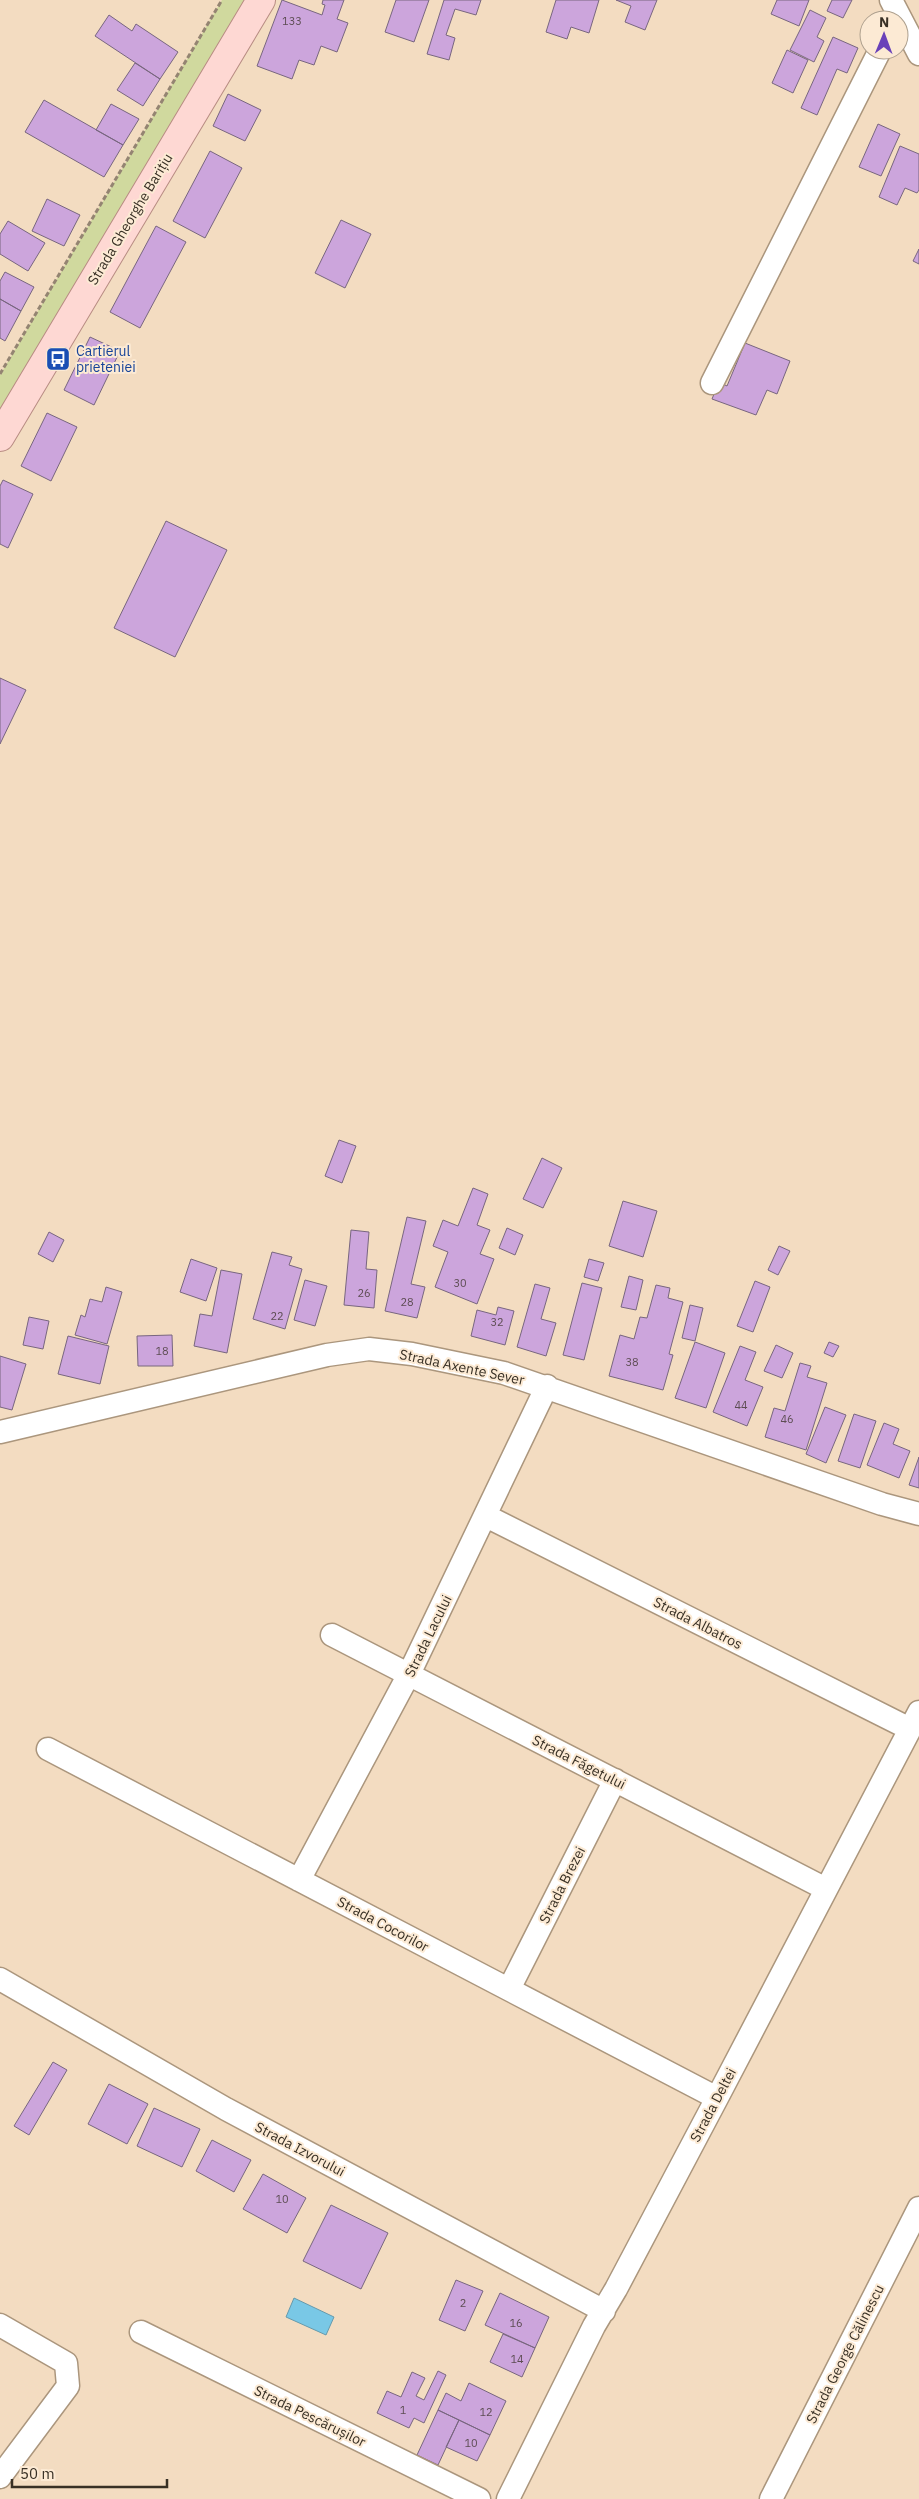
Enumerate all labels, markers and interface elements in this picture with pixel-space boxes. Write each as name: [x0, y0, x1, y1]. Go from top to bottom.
north arrow: [859, 10, 909, 60]
text: N: [879, 13, 889, 31]
house number: 133: [282, 14, 302, 28]
street label: Strada Gheorghe Barițiu: [84, 150, 176, 288]
place label: Cartierul prieteniei: [76, 342, 136, 376]
bus stop icon: Cartierul prieteniei: [45, 346, 71, 372]
house number: 30: [453, 1276, 467, 1290]
house number: 26: [357, 1286, 371, 1300]
house number: 28: [400, 1295, 414, 1309]
house number: 22: [270, 1309, 284, 1323]
house number: 32: [490, 1315, 504, 1329]
house number: 18: [155, 1344, 169, 1358]
street label: Strada Axente Sever: [398, 1345, 526, 1389]
house number: 38: [625, 1355, 639, 1369]
house number: 44: [734, 1398, 748, 1412]
house number: 46: [780, 1412, 794, 1426]
street label: Strada Lacului: [400, 1592, 456, 1680]
street label: Strada Albatros: [650, 1593, 746, 1653]
street label: Strada Făgetului: [529, 1731, 629, 1793]
street label: Strada Brezei: [535, 1844, 589, 1926]
street label: Strada Cocorilor: [334, 1892, 432, 1956]
street label: Strada Deltei: [686, 2065, 740, 2145]
street label: Strada Izvorului: [252, 2118, 348, 2180]
house number: 10: [275, 2192, 289, 2206]
street label: Strada George Călinescu: [802, 2281, 888, 2427]
house number: 2: [460, 2296, 466, 2310]
house number: 16: [509, 2316, 523, 2330]
house number: 14: [510, 2352, 524, 2366]
street label: Strada Pescărușilor: [251, 2381, 369, 2451]
house number: 1: [400, 2403, 407, 2417]
house number: 12: [479, 2405, 493, 2419]
house number: 10: [464, 2436, 478, 2450]
scale bar: [12, 2456, 168, 2488]
text: 50 m: [20, 2464, 55, 2483]

